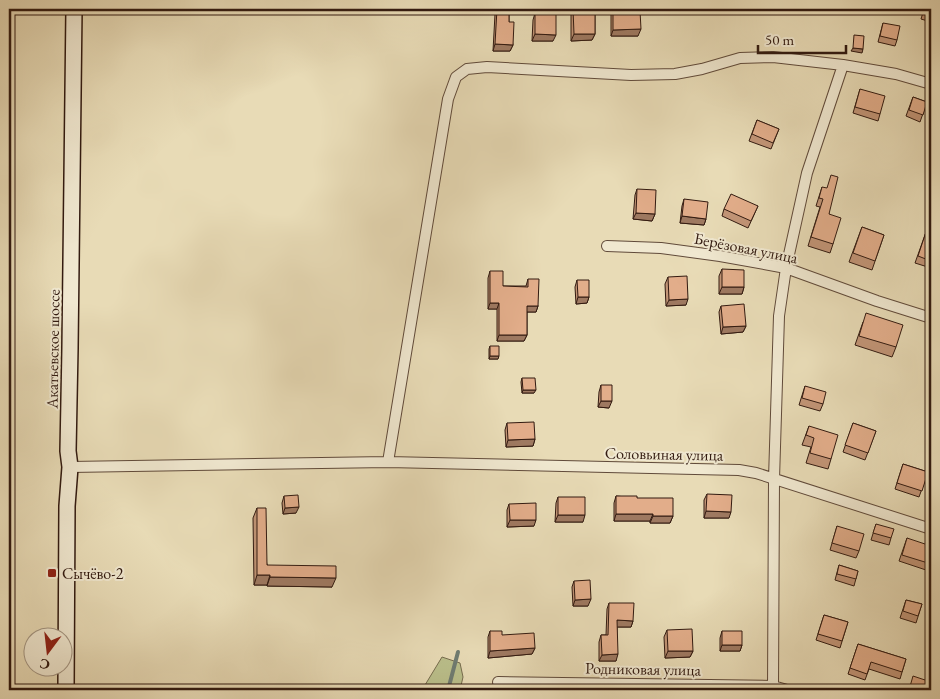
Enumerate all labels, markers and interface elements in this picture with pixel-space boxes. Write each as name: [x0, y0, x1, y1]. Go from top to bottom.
scale bar: [758, 22, 845, 54]
text: 50 m: [765, 30, 794, 49]
street label: Берёзовая улица: [692, 228, 800, 268]
street label: Акатьевское шоссе: [41, 289, 65, 410]
street label: Соловьиная улица: [605, 442, 724, 466]
place label: Сычёво-2: [62, 563, 124, 584]
marker: Сычёво-2: [46, 567, 58, 579]
north arrow: [22, 626, 72, 676]
text: С: [37, 655, 52, 675]
street label: Родниковая улица: [585, 657, 702, 681]

